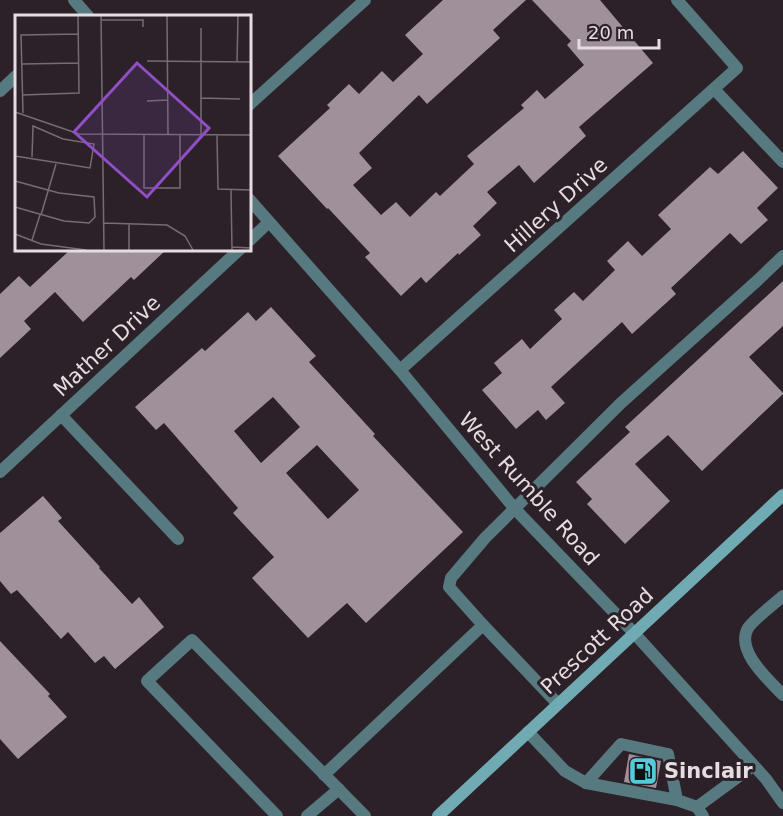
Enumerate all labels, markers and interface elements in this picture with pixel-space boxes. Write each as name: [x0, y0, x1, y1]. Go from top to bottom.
scale bar: [579, 12, 658, 50]
inset map: [15, 15, 250, 250]
text: 20 m: [588, 22, 634, 43]
street label: Hillery Drive: [500, 153, 612, 257]
street label: Mather Drive: [49, 291, 165, 401]
street label: West Rumble Road: [454, 408, 604, 570]
street label: Prescott Road: [536, 583, 658, 699]
fuel station icon: Sinclair: [627, 755, 659, 787]
place label: Sinclair: [664, 759, 753, 783]

